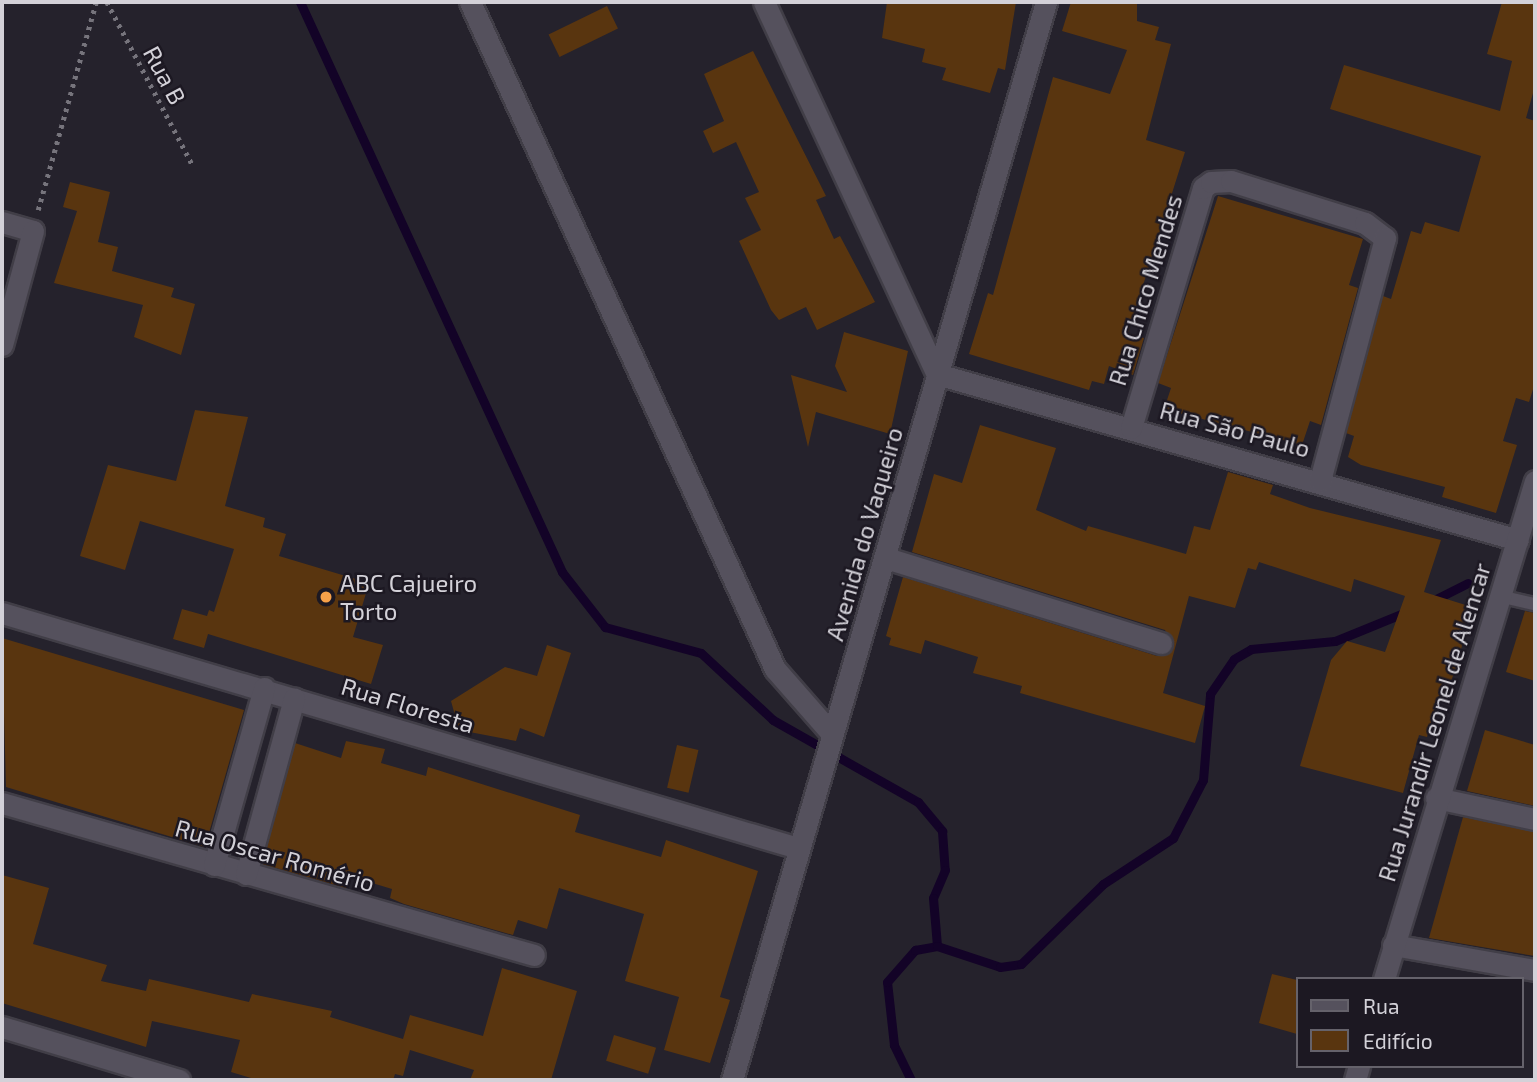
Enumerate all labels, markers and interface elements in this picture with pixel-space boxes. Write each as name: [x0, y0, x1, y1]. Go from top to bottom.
street label: Rua B: [138, 41, 192, 109]
street label: Rua Chico Mendes: [1102, 191, 1188, 389]
street label: Rua São Paulo: [1157, 395, 1313, 463]
street label: Avenida do Vaqueiro: [820, 424, 908, 644]
street label: Rua Jurandir Leonel de Alencar: [1371, 558, 1497, 886]
place label: ABC Cajueiro Torto: [340, 569, 477, 625]
marker: ABC Cajueiro Torto: [318, 589, 334, 605]
street label: Rua Floresta: [338, 671, 478, 739]
street label: Rua Oscar Romério: [172, 813, 378, 897]
legend: [1296, 977, 1523, 1068]
text: Rua: [1363, 993, 1399, 1018]
text: Edifício: [1363, 1028, 1433, 1053]

